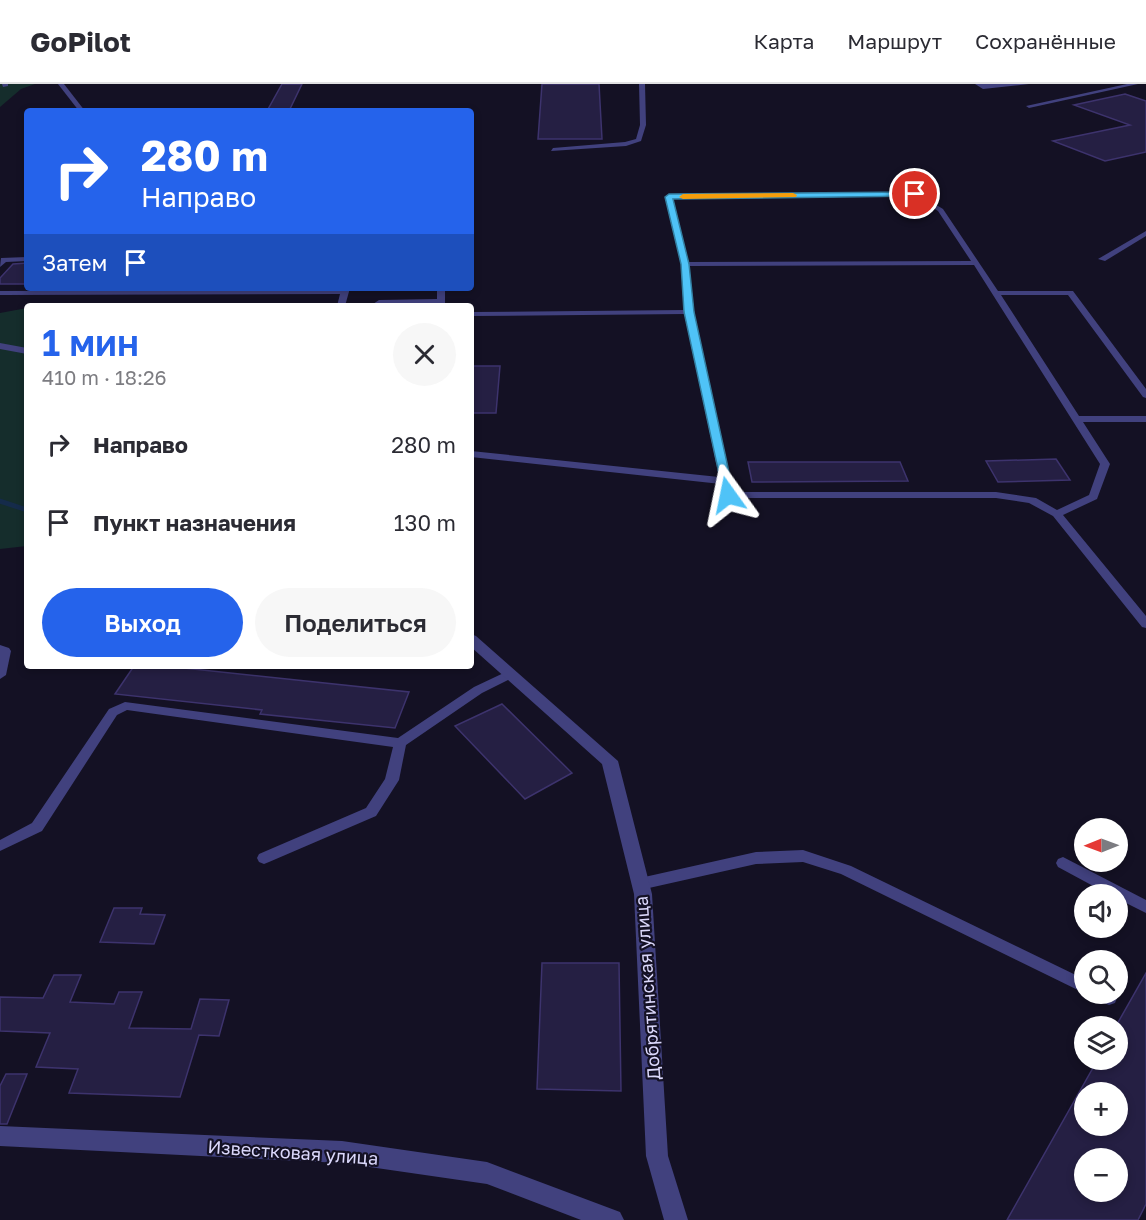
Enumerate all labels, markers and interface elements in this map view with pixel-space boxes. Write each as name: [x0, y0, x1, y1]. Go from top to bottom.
text: GoPilot: [30, 25, 131, 58]
text: Карта: [753, 28, 814, 54]
text: Маршрут: [847, 28, 942, 54]
text: Сохранённые: [975, 28, 1116, 54]
text: 280 m: [141, 130, 268, 180]
icon: right: [42, 132, 120, 210]
pin: [889, 168, 940, 219]
icon: arrive: [898, 177, 931, 210]
text: Направо: [141, 181, 256, 213]
icon: arrive: [119, 246, 152, 279]
text: Затем: [42, 249, 107, 276]
text: 1 мин: [42, 321, 139, 364]
button: close: [393, 323, 456, 386]
text: 410 m · 18:26: [42, 365, 167, 389]
icon: right: [42, 428, 75, 461]
text: Направо: [93, 431, 188, 458]
text: 280 m: [391, 431, 456, 458]
position arrow: [696, 463, 760, 527]
icon: arrive: [42, 506, 75, 539]
text: Пункт назначения: [93, 509, 296, 536]
text: 130 m: [394, 509, 456, 536]
button: Выход: [42, 588, 243, 657]
button: Поделиться: [255, 588, 456, 657]
north arrow: [1074, 818, 1128, 872]
map controls: [1074, 818, 1128, 1202]
button: sound: [1074, 884, 1128, 938]
street label: Добрятинская улица: [630, 895, 664, 1081]
button: search: [1074, 950, 1128, 1004]
button: layers: [1074, 1016, 1128, 1070]
button: +: [1074, 1082, 1128, 1136]
street label: Известковая улица: [207, 1135, 379, 1169]
button: −: [1074, 1148, 1128, 1202]

